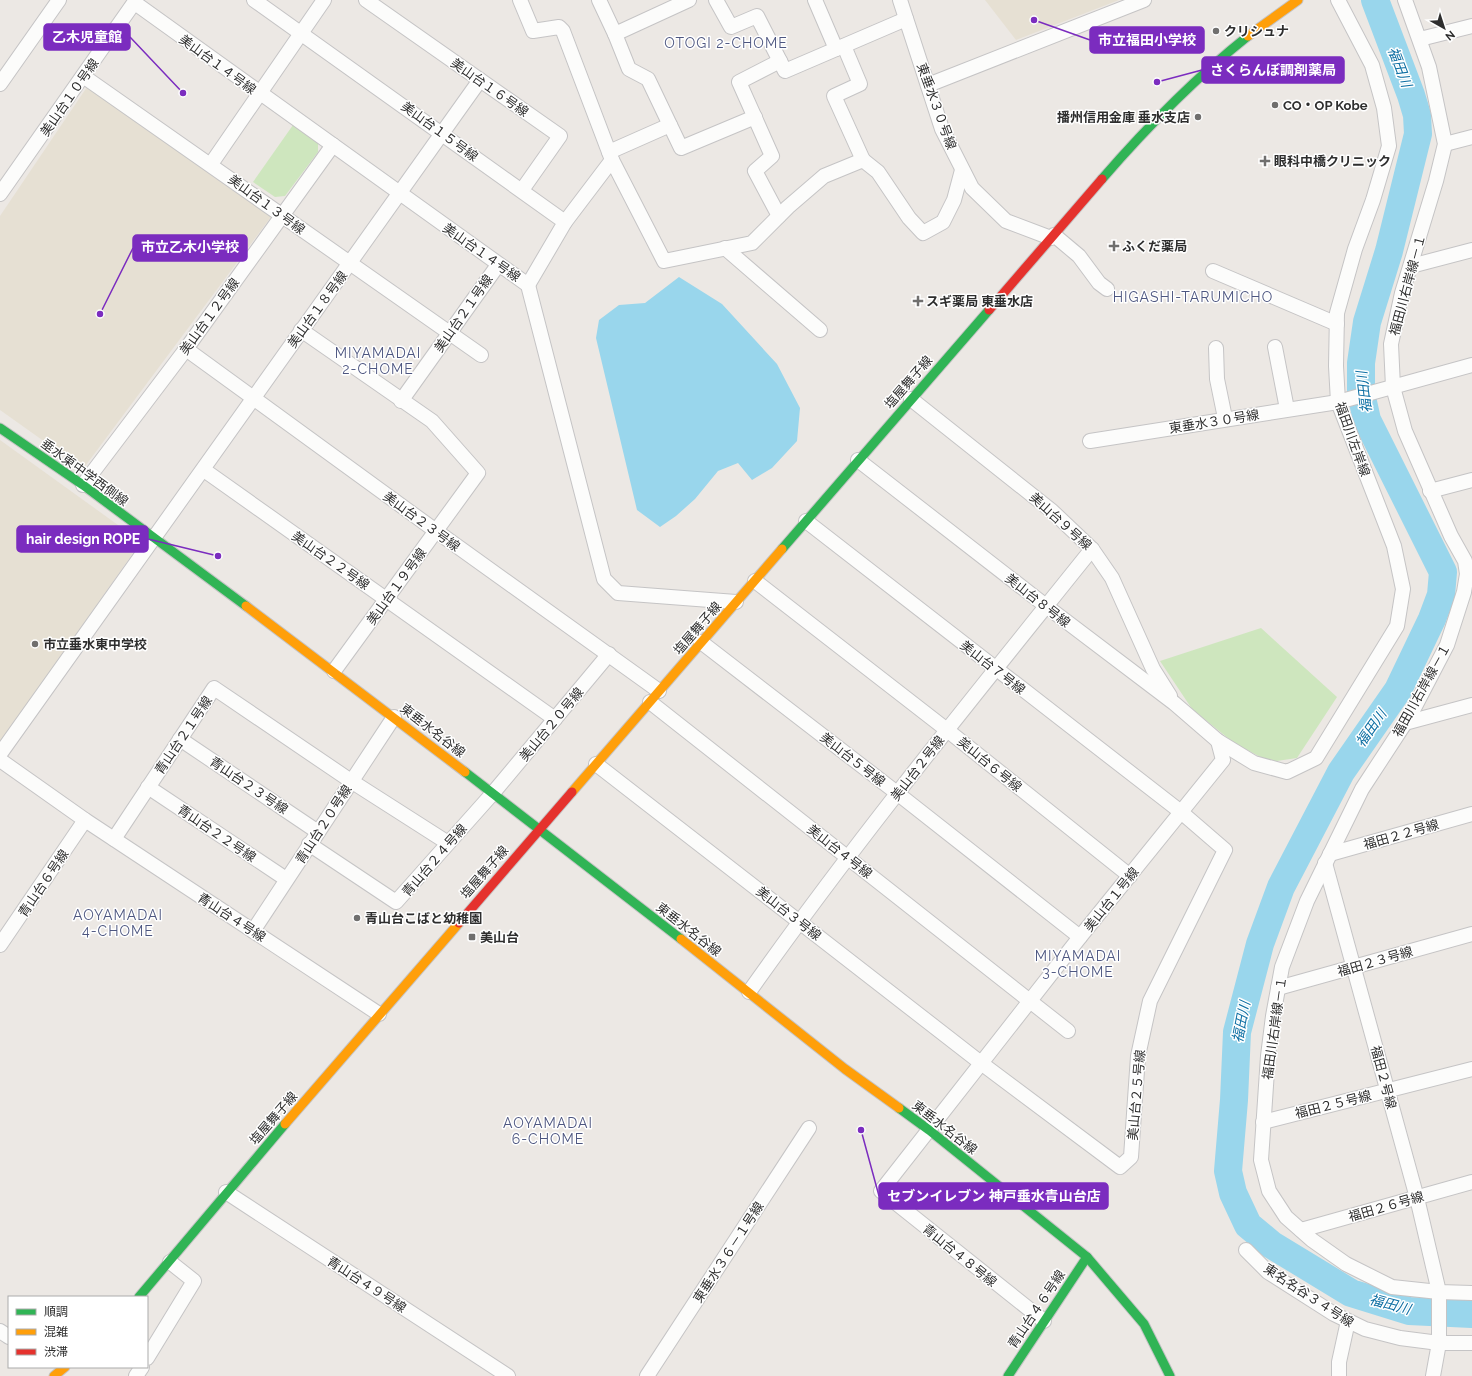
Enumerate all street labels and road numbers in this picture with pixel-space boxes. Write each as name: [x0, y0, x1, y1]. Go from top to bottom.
street label: 美山台１４号線: [176, 32, 259, 97]
street label: 美山台１６号線: [448, 55, 531, 120]
street label: 美山台１０号線: [37, 56, 102, 139]
street label: 東垂水３０号線: [914, 61, 959, 151]
street label: 美山台１５号線: [398, 99, 481, 164]
street label: 美山台１３号線: [225, 172, 308, 237]
street label: 美山台１４号線: [440, 220, 523, 285]
street label: 福田川右岸線－１: [1387, 233, 1428, 337]
street label: 美山台１８号線: [285, 268, 350, 351]
street label: 美山台２１号線: [431, 272, 496, 355]
street label: 美山台１２号線: [177, 275, 242, 358]
street label: 塩屋舞子線: [881, 353, 935, 412]
street label: 福田川左岸線: [1332, 400, 1373, 478]
street label: 東垂水３０号線: [1168, 407, 1260, 436]
street label: 垂水東中学西側線: [38, 436, 131, 509]
street label: 美山台２３号線: [380, 489, 463, 554]
street label: 美山台９号線: [1027, 490, 1095, 553]
street label: 美山台２２号線: [289, 528, 372, 593]
street label: 美山台１９号線: [364, 545, 429, 628]
street label: 美山台８号線: [1002, 570, 1073, 630]
street label: 塩屋舞子線: [670, 599, 724, 658]
street label: 美山台７号線: [957, 637, 1028, 697]
street label: 福田川右岸線－１: [1390, 641, 1453, 739]
street label: 美山台２０号線: [516, 685, 586, 764]
street label: 青山台２１号線: [152, 693, 215, 777]
street label: 東垂水名谷線: [397, 700, 468, 760]
street label: 美山台５号線: [817, 729, 888, 789]
street label: 美山台２号線: [887, 733, 947, 804]
street label: 美山台６号線: [955, 734, 1025, 795]
street label: 青山台２３号線: [207, 754, 291, 817]
street label: 青山台２０号線: [292, 782, 354, 867]
street label: 青山台２２号線: [175, 802, 259, 865]
street label: 福田２２号線: [1362, 817, 1441, 852]
street label: 青山台２４号線: [399, 821, 470, 900]
street label: 美山台４号線: [804, 821, 875, 881]
street label: 塩屋舞子線: [457, 843, 511, 902]
street label: 青山台６号線: [15, 847, 71, 920]
street label: 美山台１号線: [1081, 864, 1142, 934]
street label: 美山台３号線: [753, 883, 824, 943]
street label: 青山台４号線: [195, 890, 269, 945]
street label: 東垂水名谷線: [653, 899, 724, 959]
street label: 福田２３号線: [1336, 944, 1415, 979]
street label: 福田川右岸線－１: [1260, 976, 1289, 1081]
street label: 福田２号線: [1368, 1044, 1399, 1110]
street label: 美山台２５号線: [1125, 1049, 1148, 1141]
street label: 福田２５号線: [1293, 1088, 1373, 1121]
street label: 塩屋舞子線: [246, 1089, 300, 1148]
street label: 東垂水名谷線: [909, 1097, 980, 1157]
street label: 福田２６号線: [1347, 1189, 1426, 1224]
street label: 東垂水３６－１号線: [690, 1199, 767, 1305]
street label: 青山台４８号線: [920, 1221, 1000, 1290]
street label: 青山台４９号線: [324, 1253, 409, 1315]
street label: 東名名谷３４号線: [1261, 1261, 1356, 1330]
street label: 青山台４６号線: [1005, 1267, 1068, 1351]

